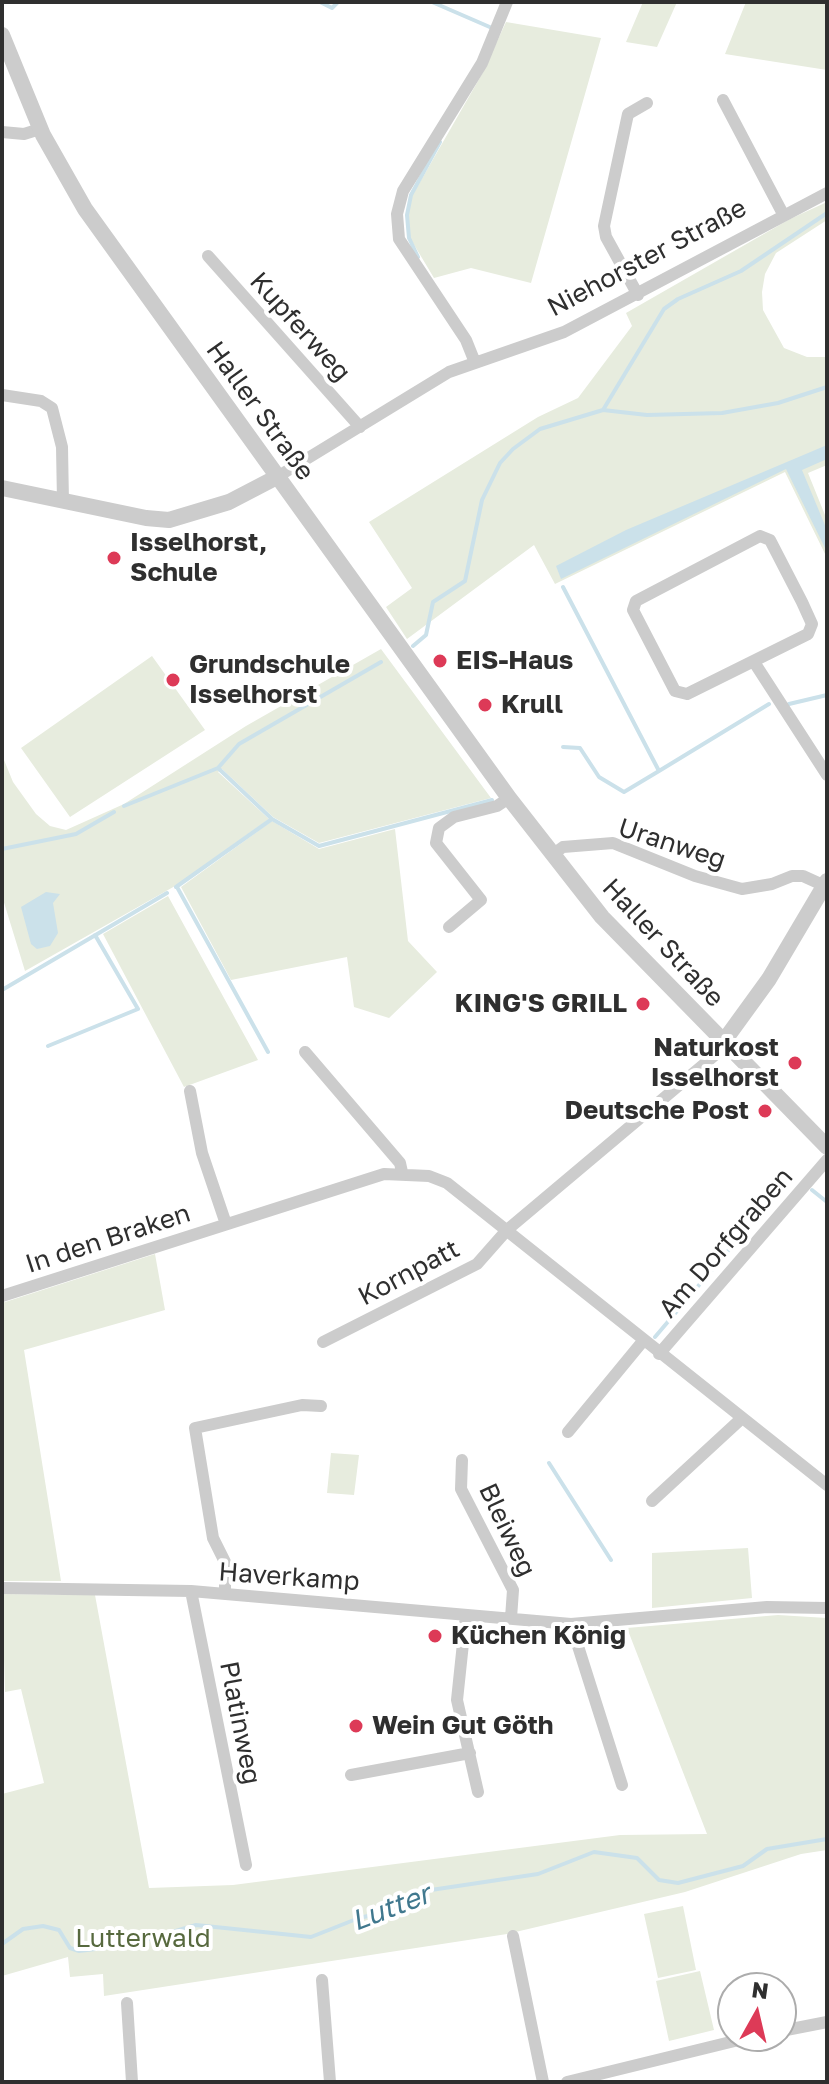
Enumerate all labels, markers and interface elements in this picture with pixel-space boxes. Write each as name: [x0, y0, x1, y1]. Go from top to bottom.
street label: Niehorster Straße: [542, 192, 752, 324]
street label: Kupferweg: [243, 266, 357, 388]
street label: Haller Straße: [199, 336, 321, 486]
place label: Isselhorst, Schule: [130, 527, 267, 588]
marker: Isselhorst, Schule: [105, 549, 123, 567]
place label: EIS-Haus: [456, 645, 573, 677]
place label: Grundschule Isselhorst: [189, 649, 350, 710]
marker: EIS-Haus: [431, 652, 449, 670]
marker: Grundschule Isselhorst: [164, 671, 182, 689]
place label: Krull: [501, 689, 563, 721]
marker: Krull: [476, 696, 494, 714]
street label: Uranweg: [614, 812, 730, 876]
street label: Haller Straße: [596, 872, 730, 1014]
place label: KING'S GRILL: [455, 988, 627, 1020]
marker: KING'S GRILL: [634, 995, 652, 1013]
place label: Naturkost Isselhorst: [651, 1032, 779, 1094]
marker: Naturkost Isselhorst: [786, 1054, 804, 1072]
place label: Deutsche Post: [565, 1095, 749, 1127]
marker: Deutsche Post: [756, 1102, 774, 1120]
street label: Am Dorfgraben: [652, 1162, 800, 1324]
street label: In den Braken: [22, 1198, 194, 1280]
street label: Kornpatt: [353, 1233, 465, 1313]
street label: Bleiweg: [472, 1478, 542, 1582]
street label: Haverkamp: [217, 1557, 361, 1597]
place label: Küchen König: [451, 1620, 626, 1652]
marker: Küchen König: [426, 1627, 444, 1645]
street label: Platinweg: [213, 1659, 267, 1787]
place label: Wein Gut Göth: [372, 1710, 554, 1742]
marker: Wein Gut Göth: [347, 1717, 365, 1735]
water label: Lutter: [347, 1878, 435, 1938]
park label: Lutterwald: [75, 1923, 211, 1955]
north arrow: [717, 1972, 797, 2052]
text: N: [750, 1975, 770, 2004]

